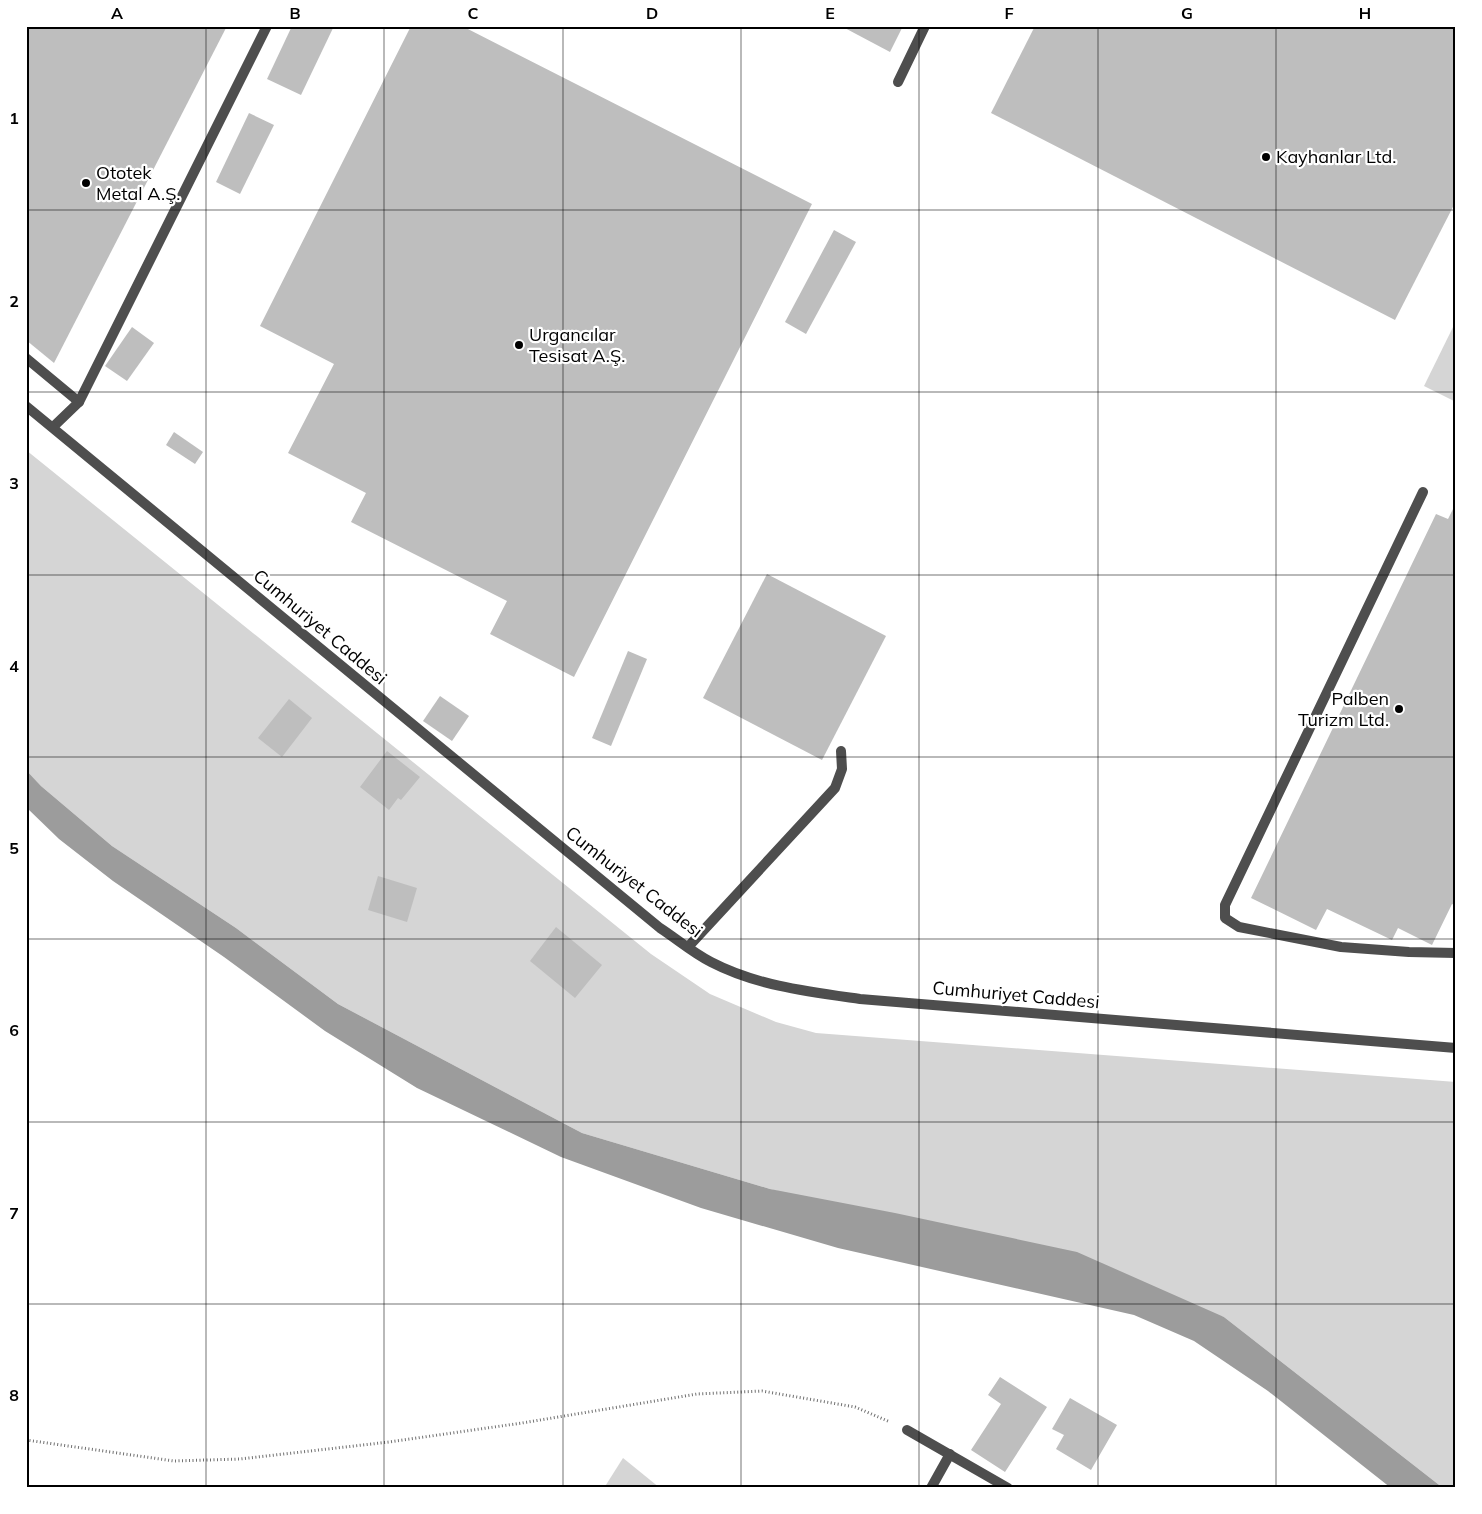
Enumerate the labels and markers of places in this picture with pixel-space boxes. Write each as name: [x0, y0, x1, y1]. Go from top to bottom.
place label: Kayhanlar Ltd.: [1276, 145, 1396, 168]
marker: Kayhanlar Ltd.: [1260, 151, 1272, 163]
place label: Ototek Metal A.Ş.: [96, 161, 180, 205]
marker: Ototek Metal A.Ş.: [80, 177, 92, 189]
place label: Urgancılar Tesisat A.Ş.: [529, 323, 625, 367]
marker: Urgancılar Tesisat A.Ş.: [513, 339, 525, 351]
place label: Palben Turizm Ltd.: [1298, 687, 1389, 731]
marker: Palben Turizm Ltd.: [1393, 703, 1405, 715]

